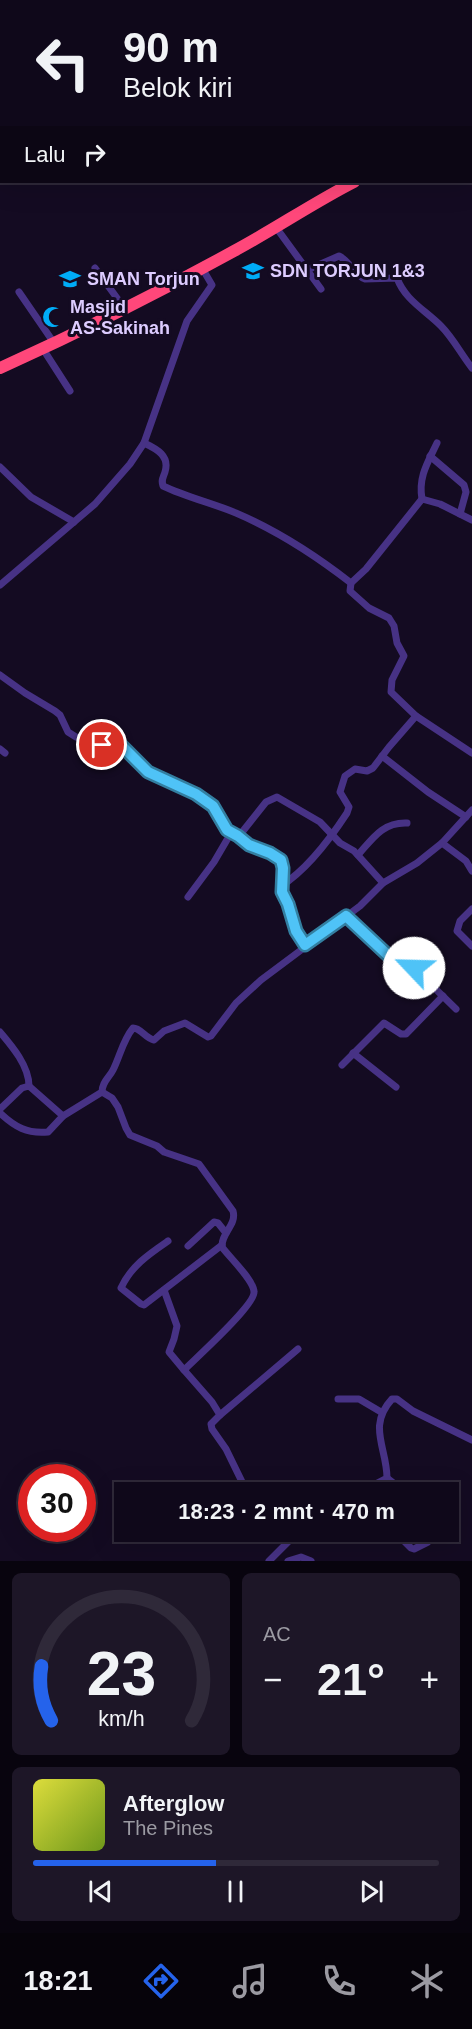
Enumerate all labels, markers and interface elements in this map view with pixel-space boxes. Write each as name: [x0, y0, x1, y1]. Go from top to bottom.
icon: left: [24, 24, 102, 102]
text: 90 m: [123, 24, 219, 71]
text: Belok kiri: [123, 73, 233, 103]
icon: right: [78, 138, 111, 171]
text: Lalu: [24, 142, 66, 167]
school or university icon: SDN TORJUN 1&3: [241, 259, 265, 283]
place label: SDN TORJUN 1&3: [270, 261, 425, 281]
school or university icon: SMAN Torjun: [58, 267, 82, 291]
place label: SMAN Torjun: [87, 269, 200, 289]
place label: Masjid AS-Sakinah: [70, 297, 170, 338]
mosque icon: Masjid AS-Sakinah: [41, 305, 65, 329]
pin: [76, 719, 127, 770]
icon: arrive: [85, 728, 118, 761]
position arrow: [382, 936, 446, 1000]
speed limit sign: 30: [18, 1464, 96, 1542]
text: 18:23 · 2 mnt · 470 m: [178, 1499, 395, 1524]
text: AC: [263, 1623, 291, 1645]
text: 23: [86, 1639, 156, 1708]
text: 21°: [317, 1654, 385, 1705]
text: −: [263, 1661, 282, 1698]
text: +: [420, 1661, 439, 1698]
text: km/h: [98, 1707, 144, 1731]
text: Afterglow: [123, 1791, 224, 1816]
text: The Pines: [123, 1817, 213, 1839]
icon: previous: [84, 1875, 117, 1908]
icon: pause: [219, 1875, 252, 1908]
icon: next: [355, 1875, 388, 1908]
icon: directions: [140, 1960, 182, 2002]
icon: music: [229, 1960, 271, 2002]
icon: phone: [318, 1960, 360, 2002]
icon: climate: [406, 1960, 448, 2002]
text: 18:21: [23, 1966, 93, 1996]

